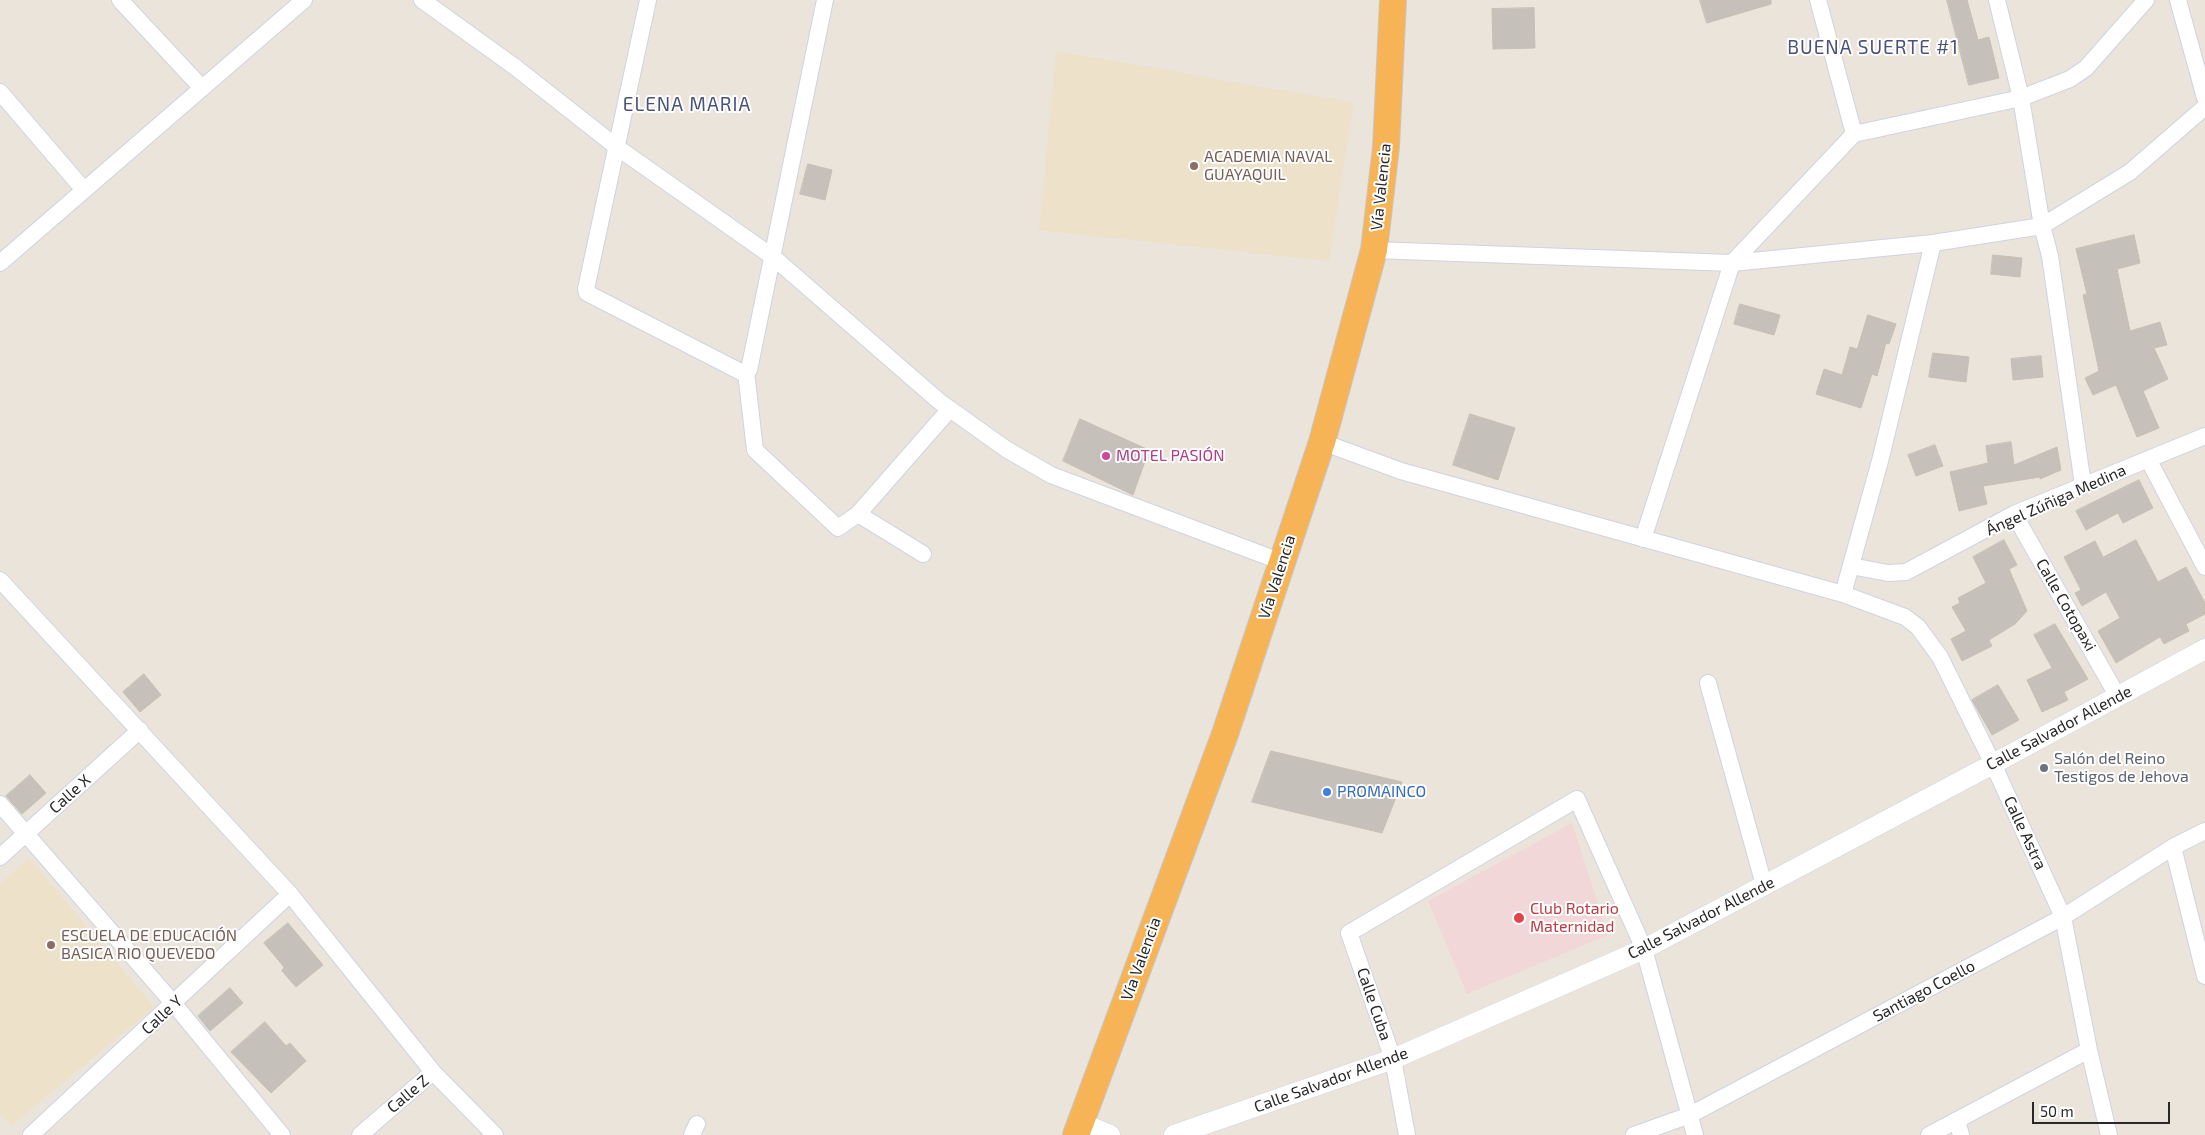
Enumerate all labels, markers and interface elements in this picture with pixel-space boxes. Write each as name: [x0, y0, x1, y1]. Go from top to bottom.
district label: BUENA SUERTE #1: [1785, 37, 1961, 59]
district label: ELENA MARIA: [621, 94, 753, 116]
street label: Vía Valencia: [1367, 143, 1395, 231]
place label: ACADEMIA NAVAL GUAYAQUIL: [1204, 147, 1332, 185]
marker: ACADEMIA NAVAL GUAYAQUIL: [1188, 160, 1200, 172]
place label: MOTEL PASIÓN: [1116, 446, 1225, 466]
marker: MOTEL PASIÓN: [1100, 450, 1112, 462]
street label: Ángel Zúñiga Medina: [1983, 460, 2129, 540]
street label: Vía Valencia: [1254, 532, 1300, 622]
street label: Calle Cotopaxi: [2032, 555, 2100, 655]
street label: Calle Salvador Allende: [1983, 681, 2135, 775]
place label: Salón del Reino Testigos de Jehova: [2054, 749, 2189, 787]
marker: Salón del Reino Testigos de Jehova: [2038, 762, 2050, 774]
street label: Calle X: [45, 770, 95, 818]
place label: PROMAINCO: [1337, 782, 1426, 802]
marker: PROMAINCO: [1321, 786, 1333, 798]
street label: Calle Astra: [2000, 793, 2050, 873]
street label: Calle Salvador Allende: [1624, 873, 1778, 963]
place label: Club Rotario Maternidad: [1530, 899, 1619, 937]
marker: Club Rotario Maternidad: [1512, 911, 1526, 925]
street label: Vía Valencia: [1117, 915, 1165, 1003]
place label: ESCUELA DE EDUCACIÓN BASICA RIO QUEVEDO: [61, 926, 237, 964]
marker: ESCUELA DE EDUCACIÓN BASICA RIO QUEVEDO: [45, 939, 57, 951]
street label: Santiago Coello: [1870, 956, 1978, 1026]
street label: Calle Cuba: [1353, 965, 1395, 1043]
street label: Calle Y: [138, 991, 186, 1039]
street label: Calle Salvador Allende: [1251, 1043, 1411, 1117]
street label: Calle Z: [383, 1071, 433, 1117]
scale bar: [2035, 1092, 2172, 1124]
text: 50 m: [2040, 1102, 2074, 1120]

